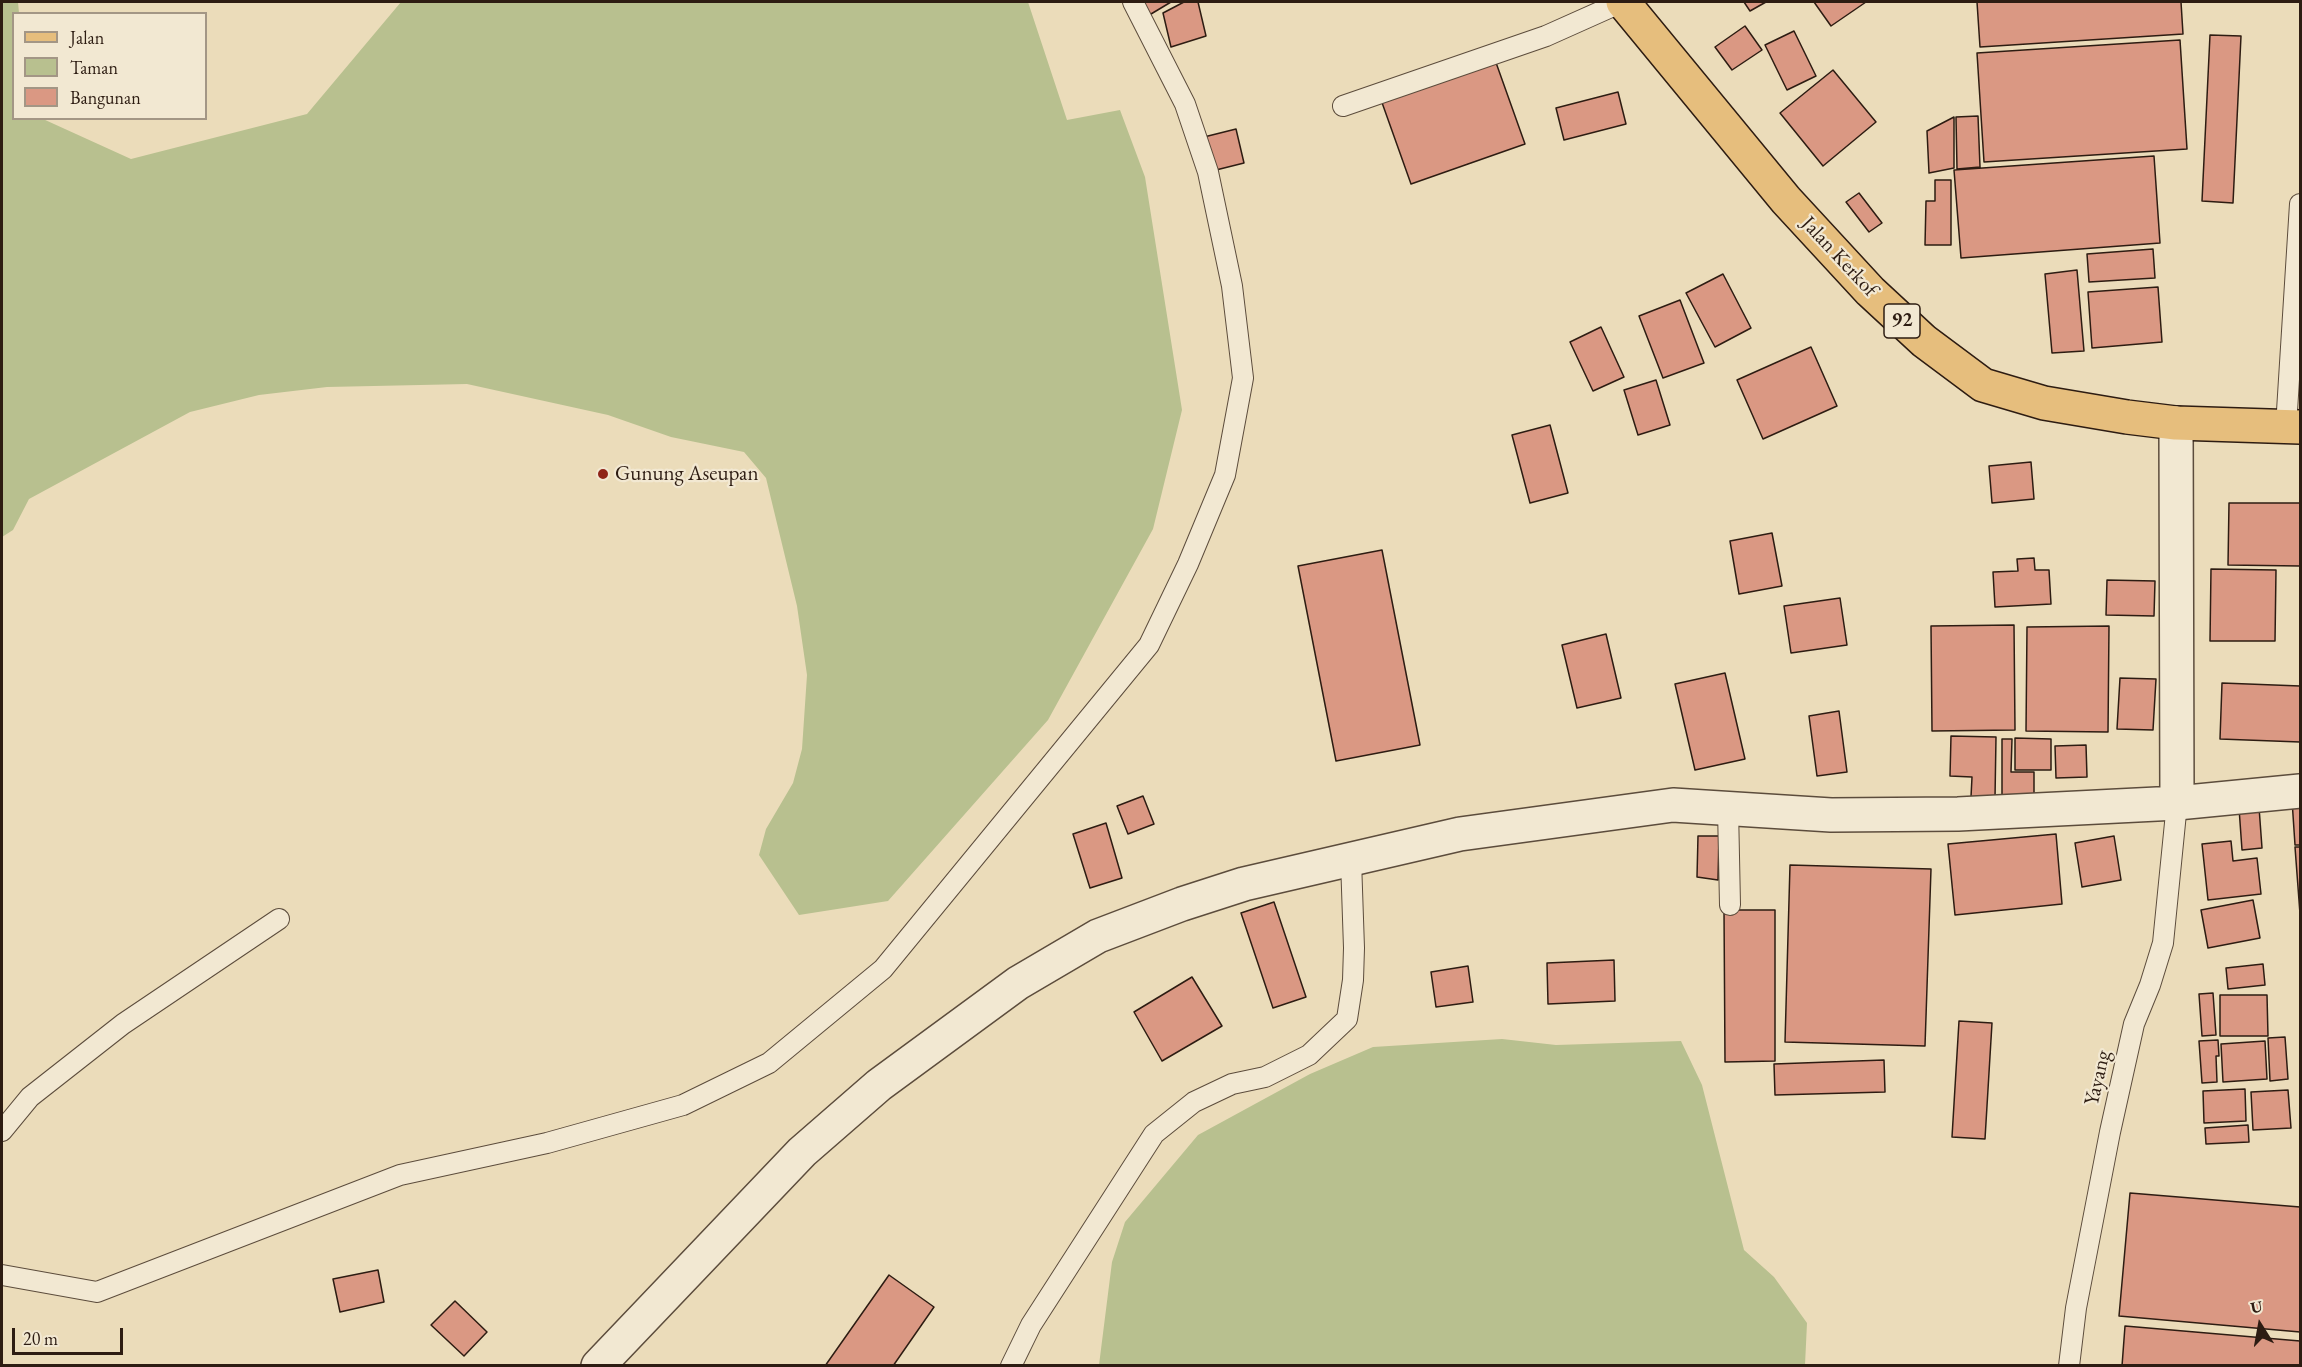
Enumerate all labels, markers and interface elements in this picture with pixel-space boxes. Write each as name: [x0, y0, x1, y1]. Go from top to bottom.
legend: [12, 12, 207, 120]
text: Jalan: [70, 26, 104, 49]
text: Taman: [70, 56, 118, 79]
text: Bangunan: [70, 86, 141, 109]
street label: Jalan Kerkof: [1795, 212, 1883, 302]
road number: 92: [1884, 304, 1920, 338]
place label: Gunung Aseupan: [615, 461, 758, 487]
marker: Gunung Aseupan: [596, 467, 610, 481]
street label: Yayang: [2079, 1048, 2117, 1108]
north arrow: [2230, 1295, 2290, 1355]
text: U: [2249, 1295, 2264, 1318]
scale bar: [15, 1316, 126, 1354]
text: 20 m: [23, 1327, 58, 1350]

